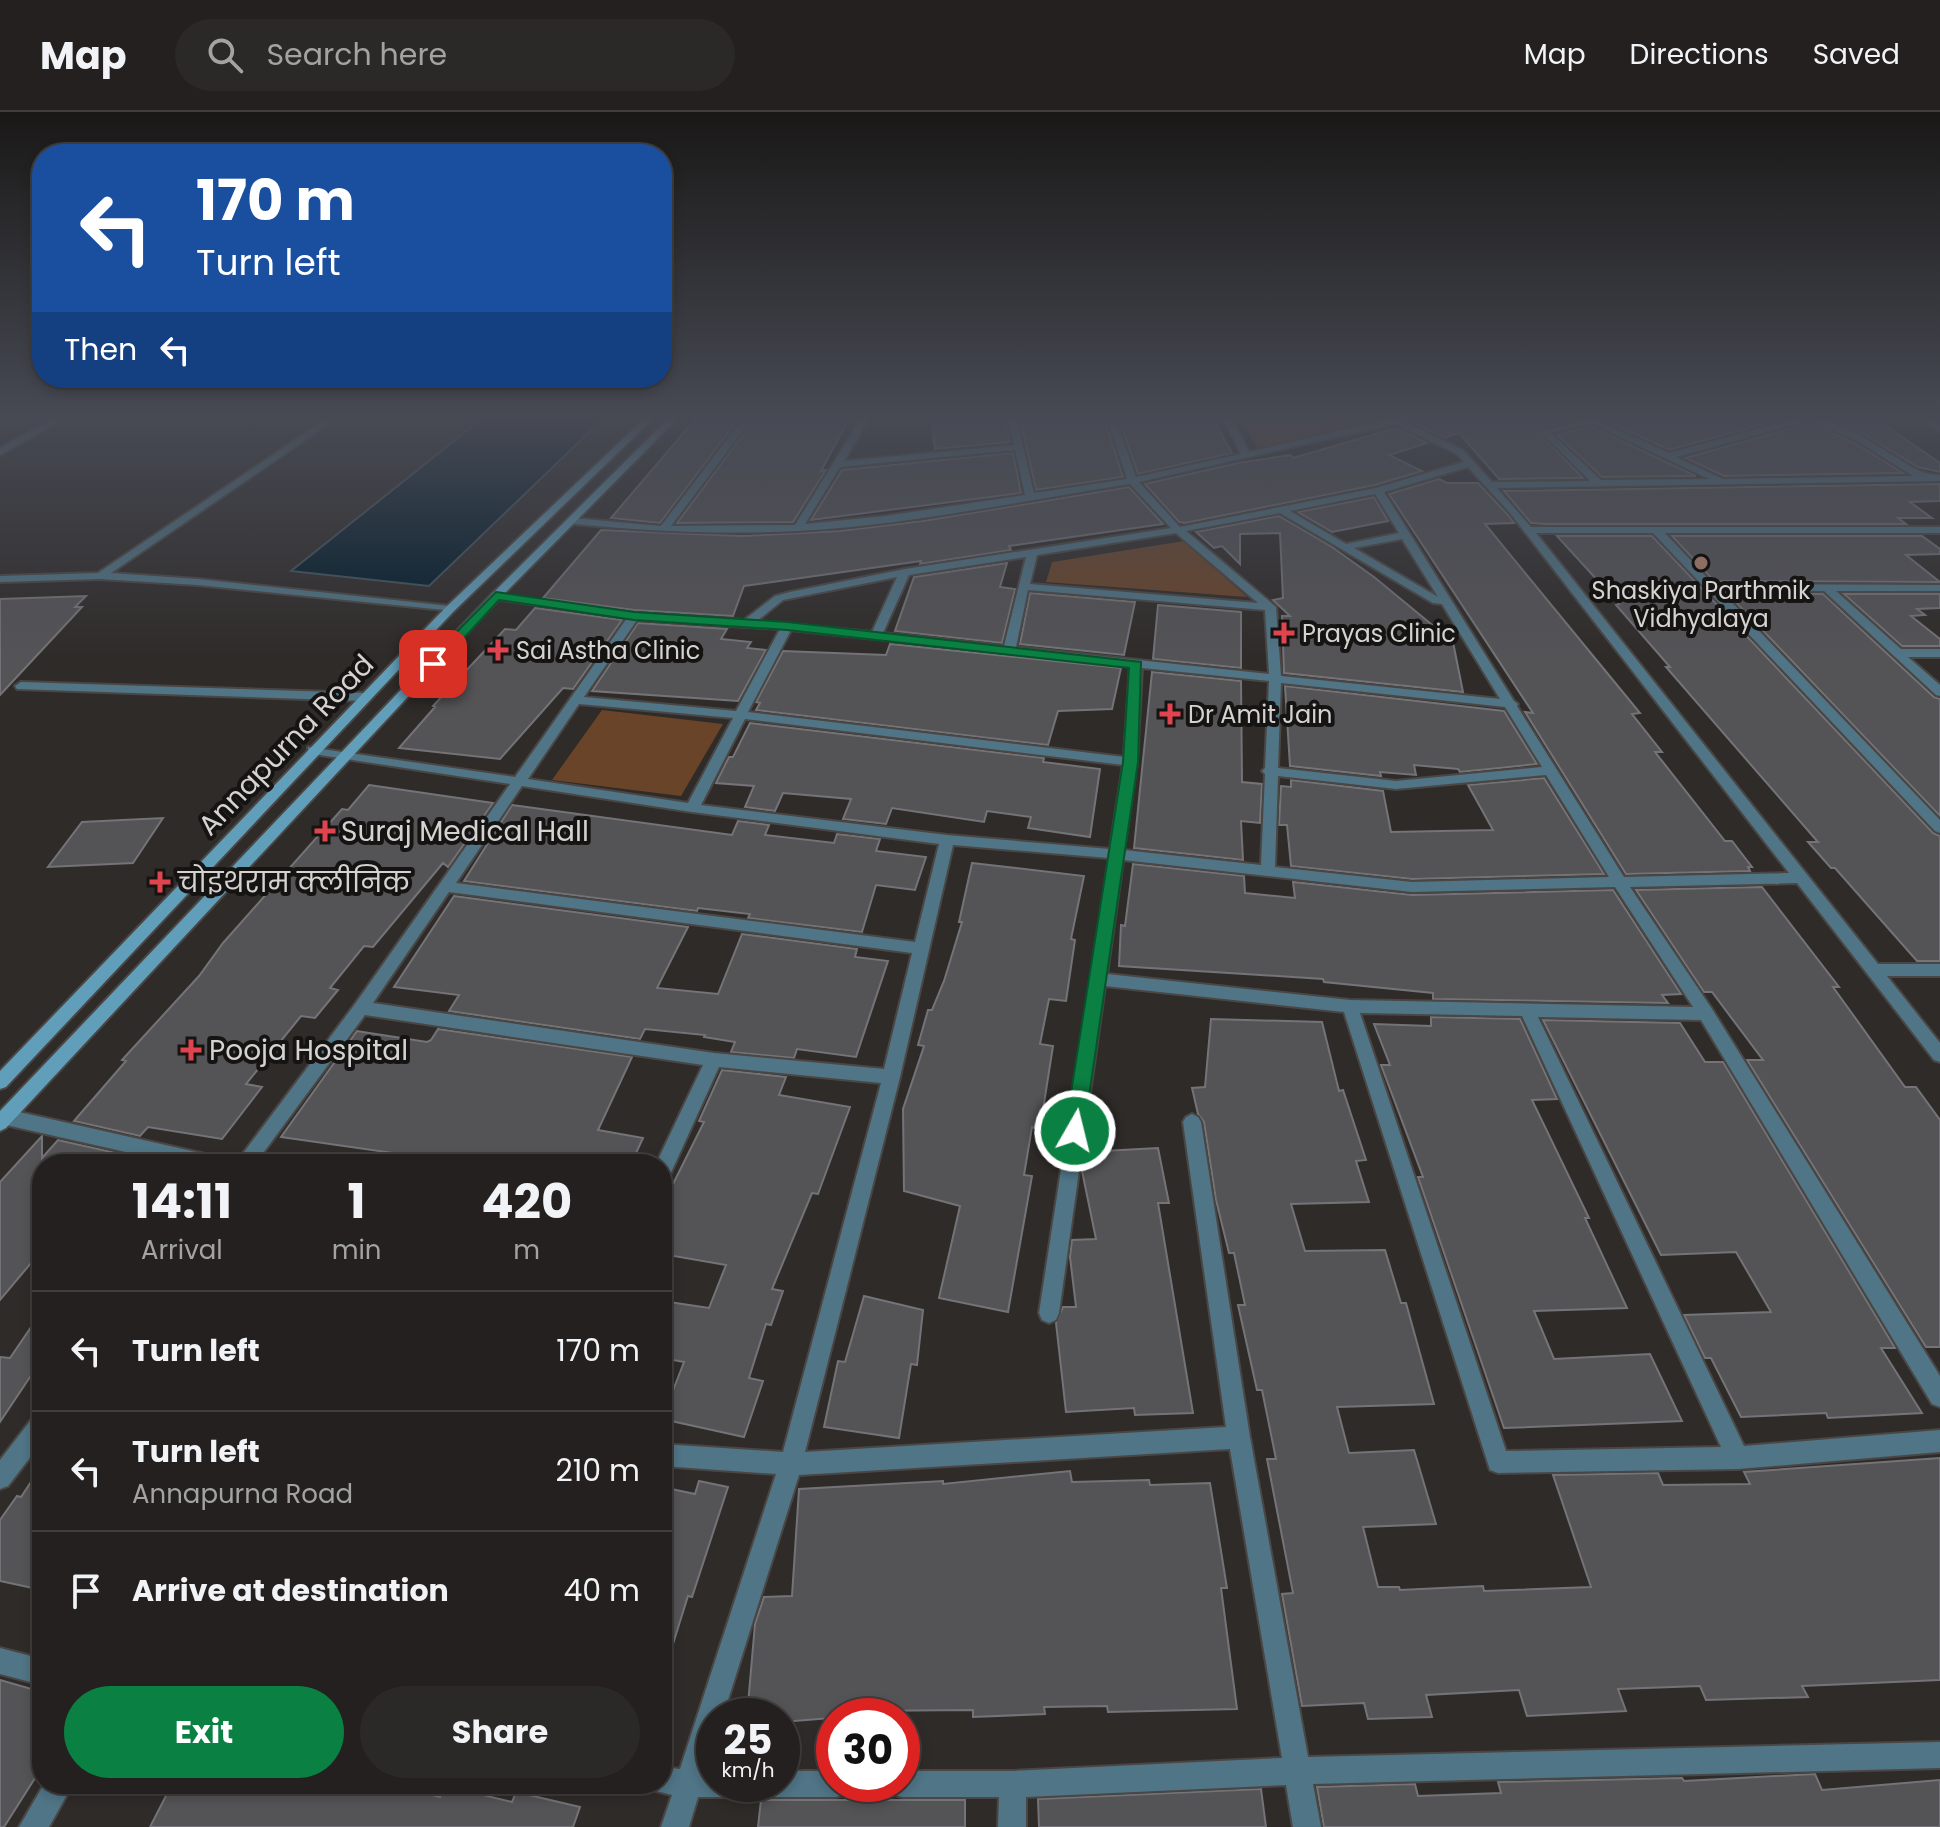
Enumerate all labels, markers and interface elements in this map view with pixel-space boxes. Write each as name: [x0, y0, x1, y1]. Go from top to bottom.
search box: [175, 19, 735, 91]
text: Map: [40, 29, 127, 82]
icon: search: [203, 33, 247, 77]
text: Search here: [267, 33, 447, 76]
text: Map: [1524, 35, 1586, 74]
text: Directions: [1630, 35, 1769, 74]
text: Saved: [1813, 35, 1900, 74]
text: 170 m: [196, 161, 355, 240]
icon: left: [64, 176, 168, 280]
text: Turn left: [196, 237, 341, 288]
text: Then: [64, 328, 137, 371]
icon: left: [153, 328, 197, 372]
marker: Shaskiya Parthmik Vidhyalaya: [1692, 554, 1710, 572]
place label: Shaskiya Parthmik Vidhyalaya: [1592, 574, 1811, 635]
place label: Prayas Clinic: [1302, 617, 1456, 650]
marker: Prayas Clinic: [1273, 622, 1295, 644]
pin: [399, 630, 467, 698]
place label: Sai Astha Clinic: [516, 634, 700, 667]
marker: Sai Astha Clinic: [487, 639, 509, 661]
icon: arrive: [411, 642, 455, 686]
street label: Annapurna Road: [189, 646, 383, 844]
place label: Dr Amit Jain: [1188, 698, 1332, 731]
marker: Dr Amit Jain: [1159, 703, 1181, 725]
place label: Suraj Medical Hall: [341, 812, 589, 851]
marker: Suraj Medical Hall: [316, 822, 334, 840]
place label: चोइथराम क्लीनिक: [177, 863, 411, 902]
marker: चोइथराम क्लीनिक: [149, 871, 171, 893]
place label: Pooja Hospital: [209, 1031, 408, 1070]
marker: Pooja Hospital: [180, 1039, 202, 1061]
position arrow: [1033, 1089, 1117, 1173]
text: 14:11: [132, 1168, 232, 1235]
text: 1: [348, 1168, 366, 1235]
text: 420: [481, 1168, 572, 1235]
text: Arrival: [141, 1232, 223, 1268]
text: min: [332, 1232, 381, 1268]
text: m: [513, 1232, 540, 1268]
icon: left: [64, 1329, 108, 1373]
text: Turn left: [132, 1329, 260, 1372]
text: 170 m: [556, 1329, 640, 1372]
text: Turn left: [132, 1430, 260, 1473]
icon: left: [64, 1449, 108, 1493]
text: 210 m: [555, 1449, 640, 1492]
text: Annapurna Road: [132, 1476, 353, 1512]
icon: arrive: [64, 1569, 108, 1613]
text: Arrive at destination: [132, 1569, 449, 1612]
text: 40 m: [563, 1569, 640, 1612]
button: Exit: [64, 1686, 344, 1778]
button: Share: [360, 1686, 640, 1778]
speed limit sign: 30: [816, 1698, 920, 1802]
text: 25: [724, 1712, 772, 1768]
text: km/h: [721, 1756, 775, 1784]

